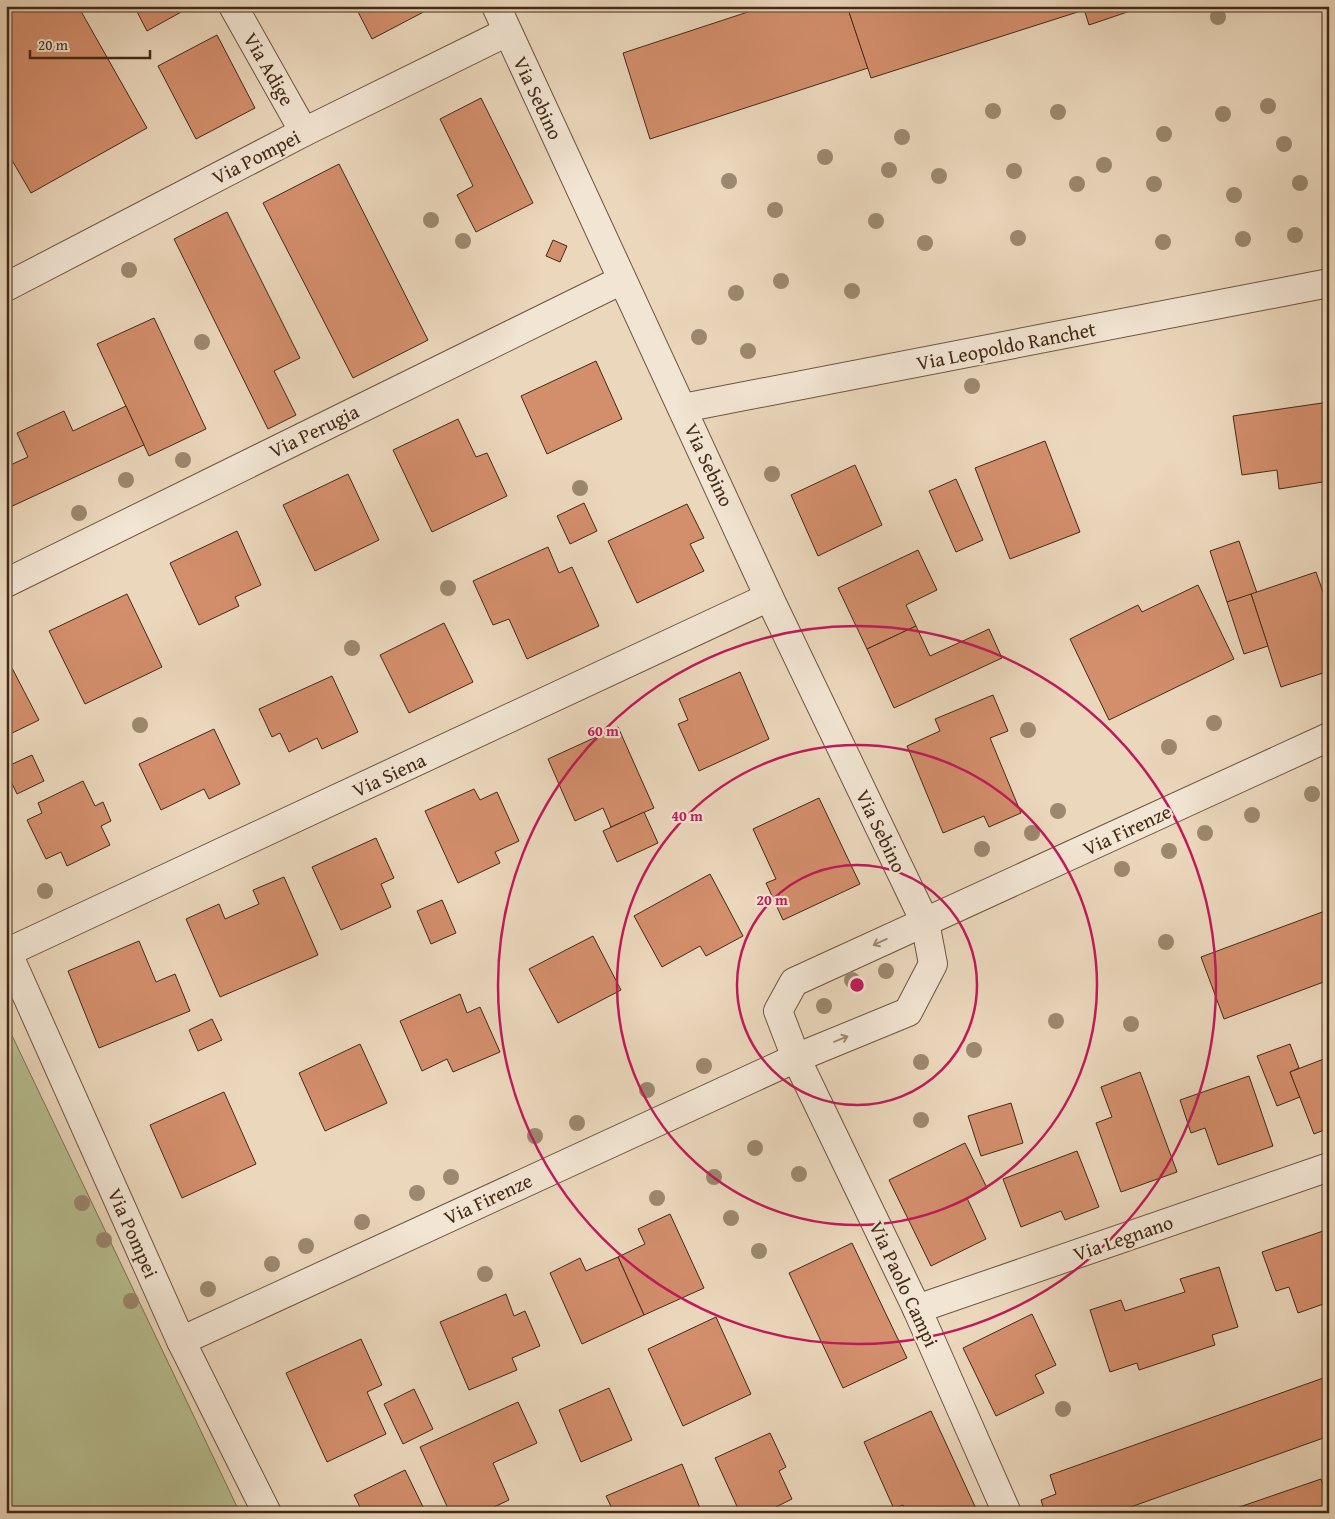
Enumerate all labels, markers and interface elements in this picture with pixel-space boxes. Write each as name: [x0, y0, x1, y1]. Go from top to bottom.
street label: Via Adige: [237, 27, 302, 111]
scale bar: [30, 28, 150, 60]
text: 20 m: [38, 34, 69, 55]
street label: Via Sebino: [506, 51, 570, 144]
street label: Via Pompei: [207, 122, 305, 191]
street label: Via Leopoldo Ranchet: [914, 314, 1098, 377]
street label: Via Perugia: [264, 396, 364, 465]
street label: Via Sebino: [677, 418, 741, 511]
text: 60 m: [587, 720, 619, 741]
street label: Via Siena: [347, 745, 431, 804]
street label: Via Sebino: [849, 784, 914, 877]
street label: Via Firenze: [1078, 796, 1176, 863]
text: 40 m: [671, 805, 703, 826]
text: 20 m: [756, 889, 788, 910]
one-way arrow: [873, 938, 888, 948]
centre of rings: [848, 976, 866, 994]
one-way arrow: [833, 1034, 848, 1044]
street label: Via Firenze: [439, 1165, 537, 1232]
street label: Via Pompei: [101, 1183, 166, 1283]
street label: Via Legnano: [1069, 1207, 1177, 1268]
street label: Via Paolo Campi: [863, 1216, 947, 1352]

